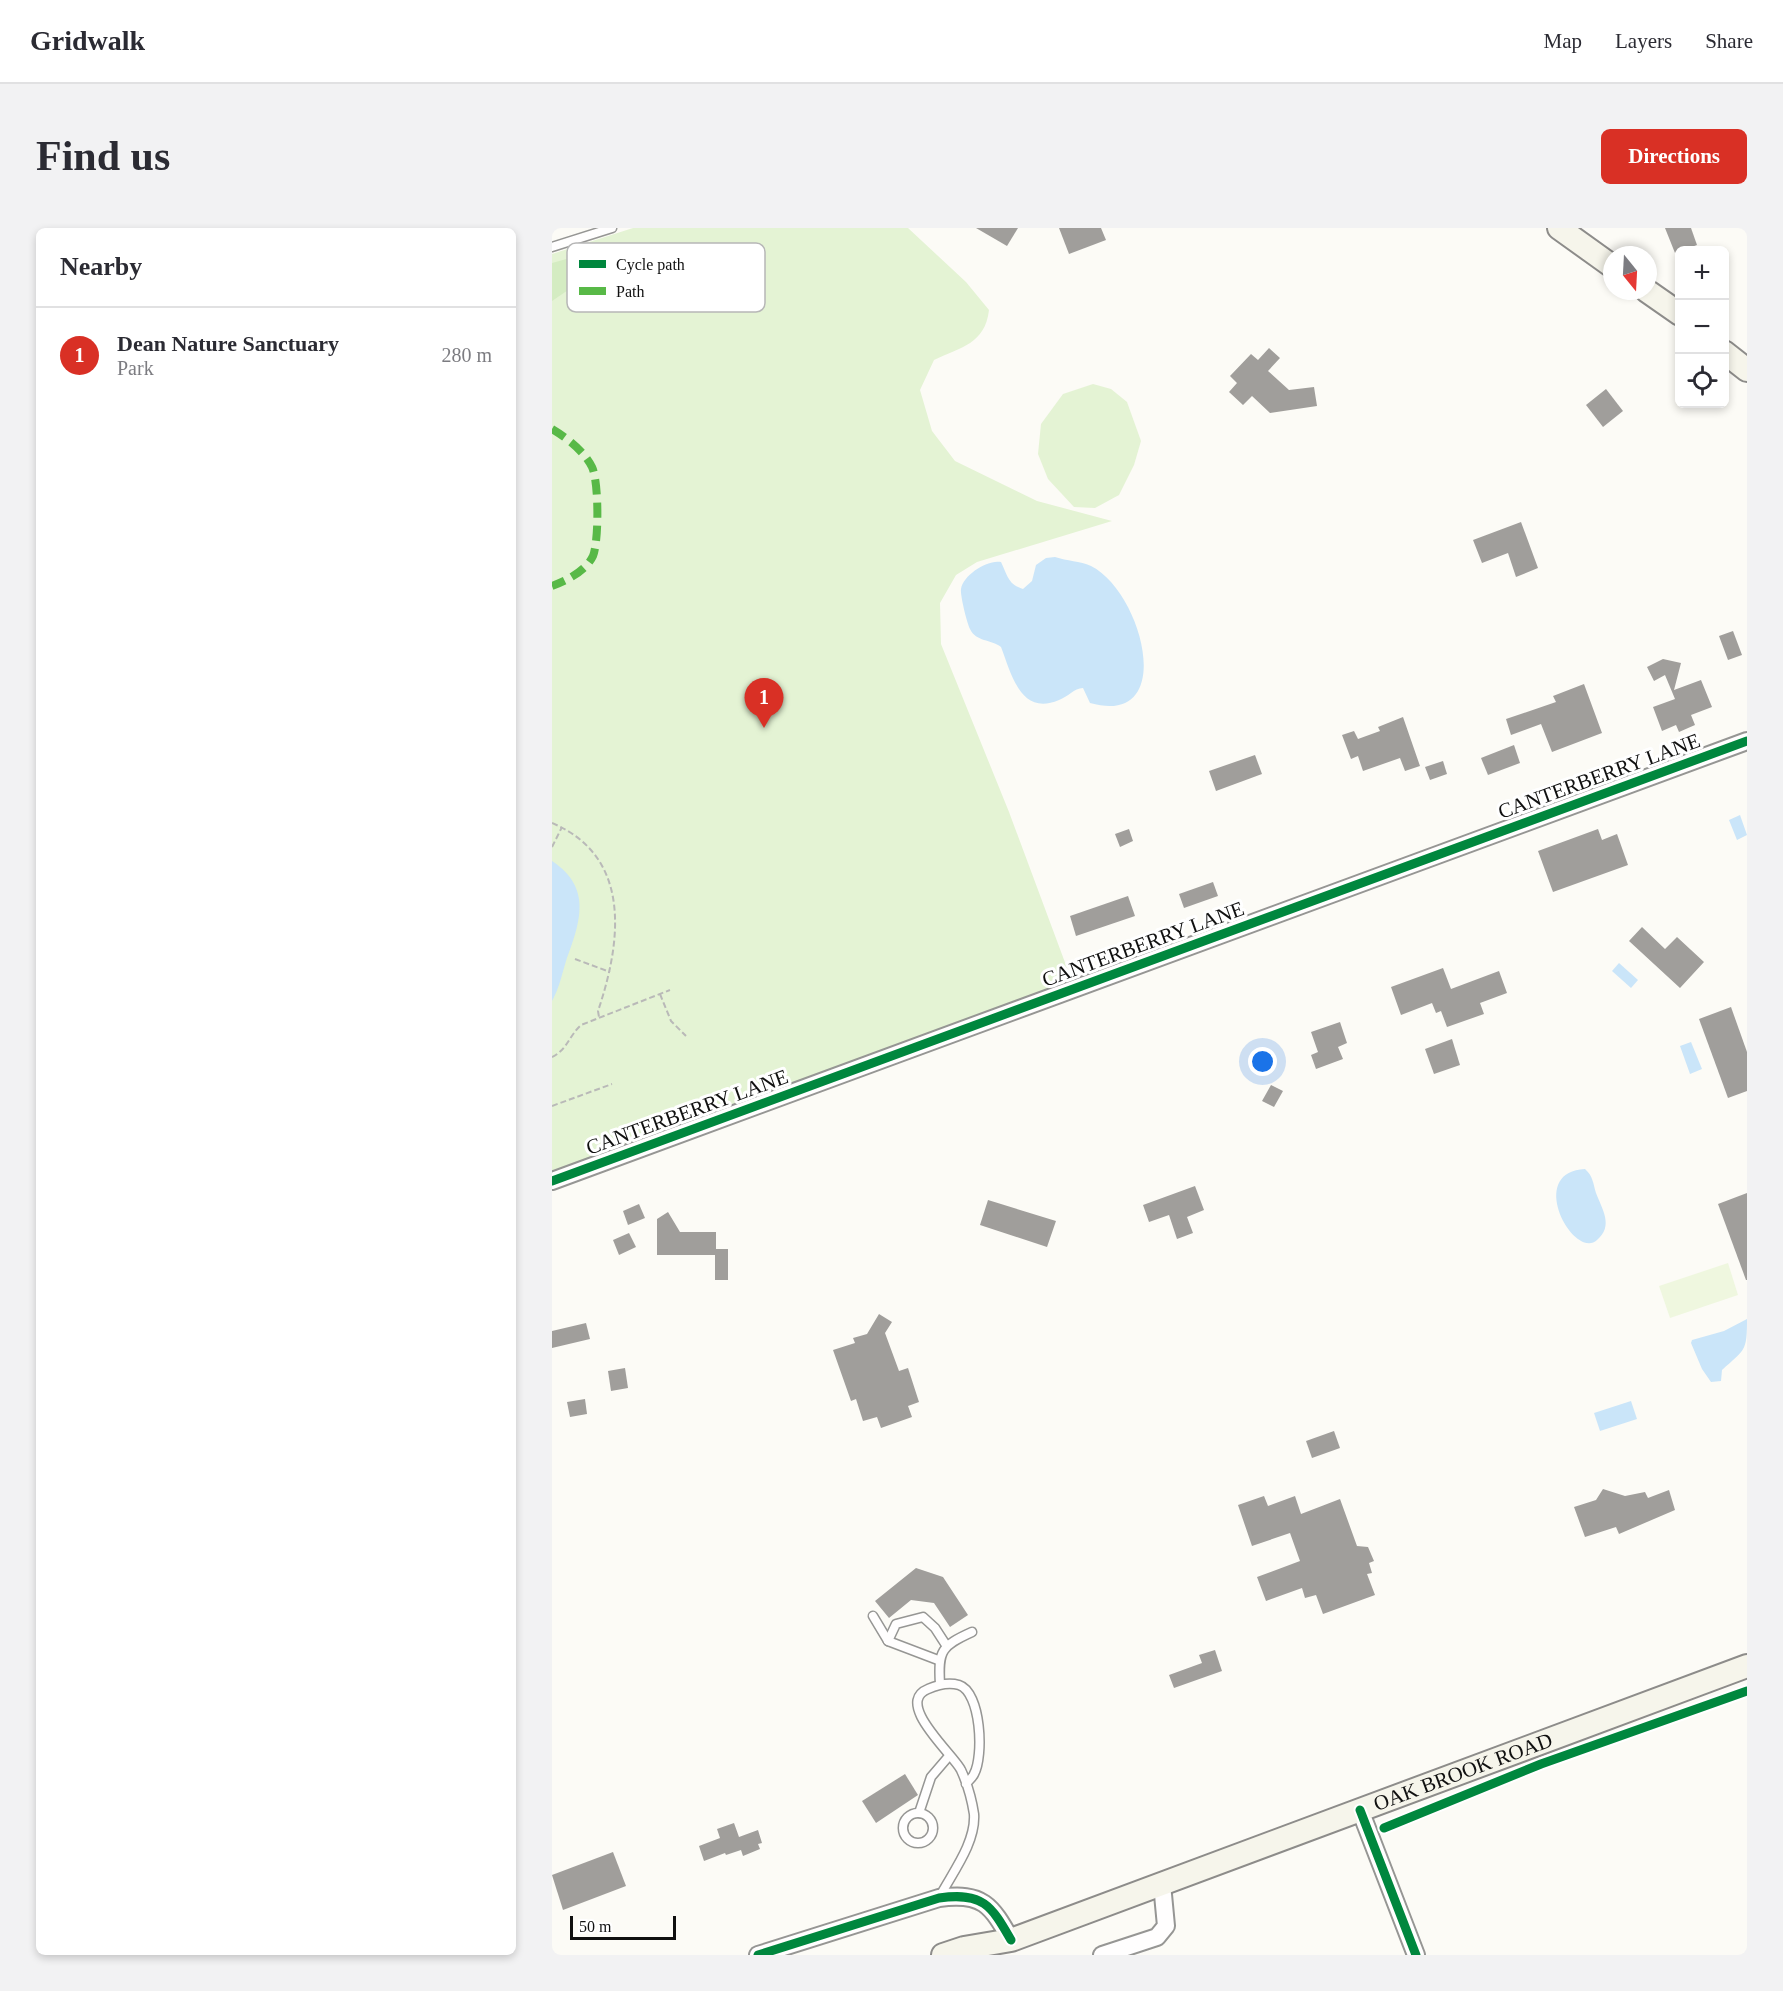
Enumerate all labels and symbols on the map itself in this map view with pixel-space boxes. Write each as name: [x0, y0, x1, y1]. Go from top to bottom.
legend: [567, 243, 765, 312]
north arrow: [1603, 246, 1657, 300]
text: Cycle path: [616, 256, 685, 274]
text: Path: [616, 283, 644, 300]
pin: 1: [744, 678, 784, 728]
street label: CANTERBERRY LANE: [1495, 728, 1703, 824]
street label: CANTERBERRY LANE: [1039, 896, 1247, 992]
your location: [1248, 1047, 1277, 1076]
street label: CANTERBERRY LANE: [583, 1064, 791, 1160]
street label: OAK BROOK ROAD: [1370, 1728, 1556, 1816]
scale bar: [570, 1913, 676, 1940]

